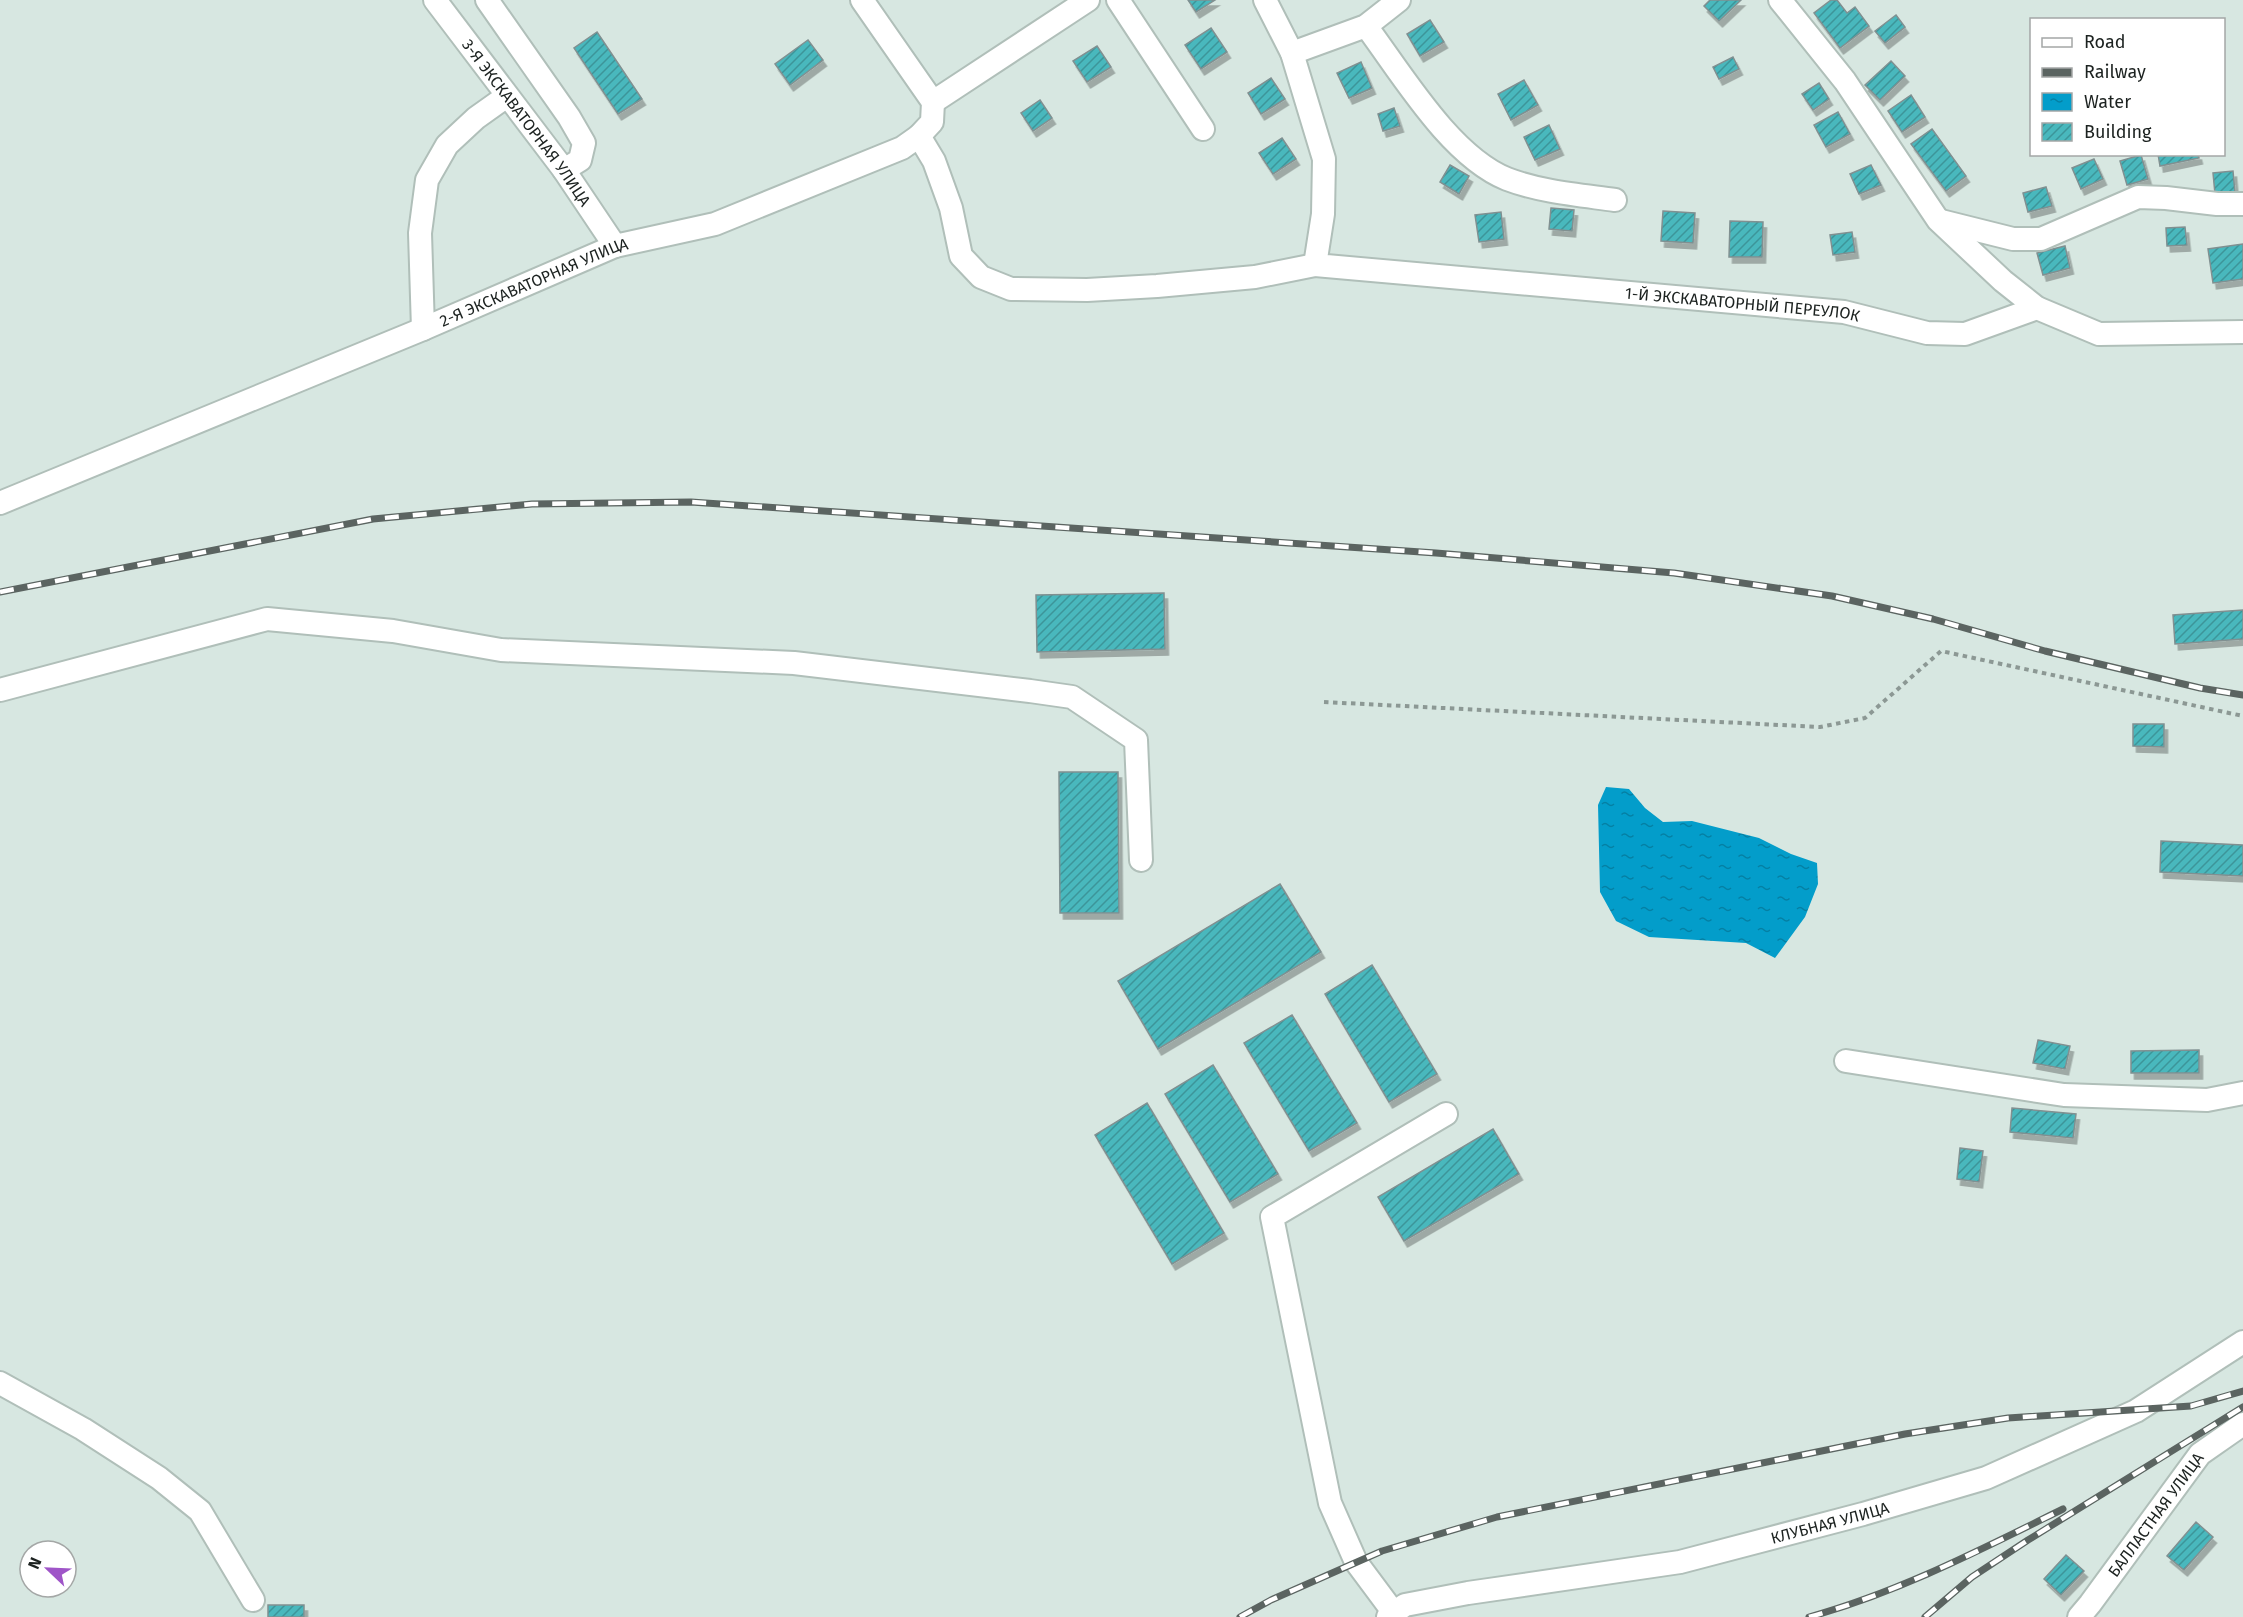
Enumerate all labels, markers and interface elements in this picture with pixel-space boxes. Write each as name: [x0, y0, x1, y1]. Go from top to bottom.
legend: [2030, 18, 2225, 156]
text: Road: [2084, 31, 2126, 53]
street label: 3-Я ЭКСКАВАТОРНАЯ УЛИЦА: [458, 35, 595, 210]
text: Railway: [2084, 61, 2146, 83]
text: Water: [2084, 91, 2131, 113]
text: Building: [2084, 121, 2152, 143]
street label: 2-Я ЭКСКАВАТОРНАЯ УЛИЦА: [437, 234, 631, 330]
street label: 1-Й ЭКСКАВАТОРНЫЙ ПЕРЕУЛОК: [1624, 283, 1862, 325]
street label: БАЛЛАСТНАЯ УЛИЦА: [2104, 1448, 2208, 1580]
street label: КЛУБНАЯ УЛИЦА: [1769, 1497, 1892, 1547]
north arrow: [18, 1539, 78, 1599]
text: N: [24, 1555, 45, 1572]

